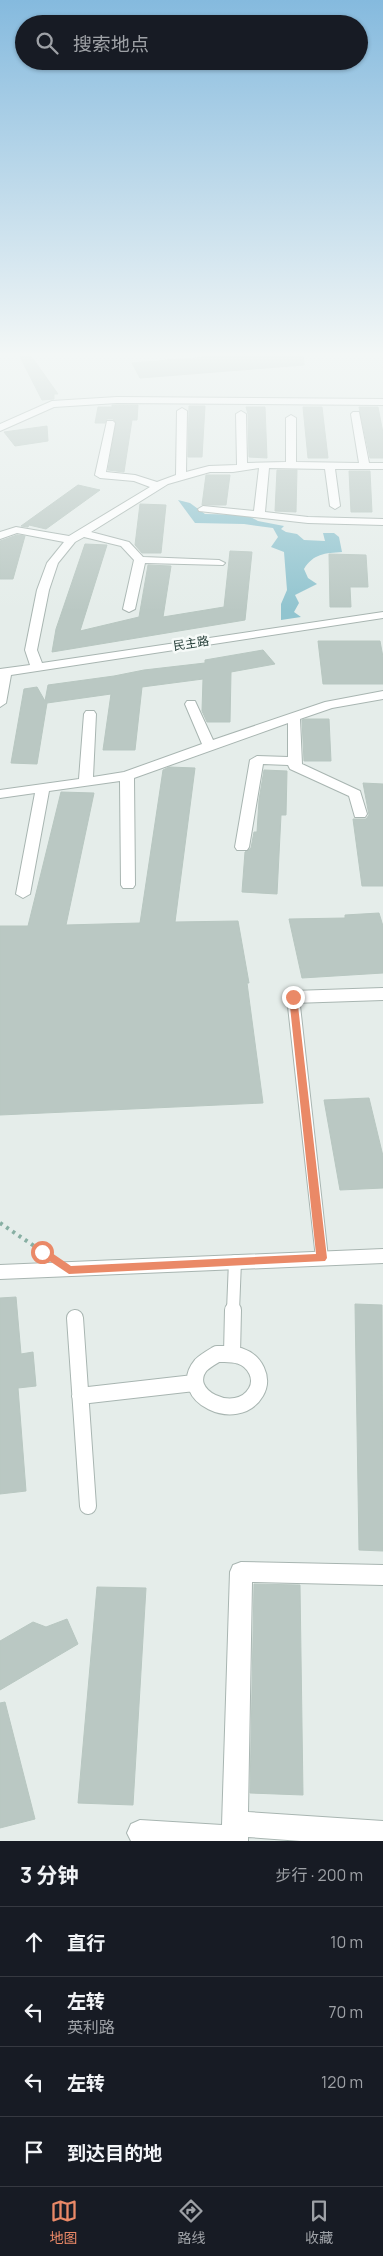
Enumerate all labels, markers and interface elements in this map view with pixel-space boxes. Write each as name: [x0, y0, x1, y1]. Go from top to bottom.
search box: [15, 15, 368, 70]
icon: search: [33, 29, 61, 57]
text: 搜索地点: [73, 31, 149, 57]
street label: 民主路: [172, 632, 210, 654]
route end: [282, 986, 305, 1009]
route start: [31, 1241, 54, 1264]
text: 3 分钟: [20, 1861, 78, 1889]
text: 步行 · 200 m: [276, 1864, 363, 1886]
icon: ahead: [20, 1928, 48, 1956]
text: 直行: [67, 1930, 105, 1956]
text: 10 m: [330, 1931, 363, 1953]
text: 左转: [67, 1988, 105, 2014]
icon: left: [20, 1998, 48, 2026]
text: 70 m: [328, 2001, 363, 2023]
text: 英利路: [67, 2016, 115, 2038]
icon: left: [20, 2068, 48, 2096]
text: 左转: [67, 2070, 105, 2096]
text: 120 m: [321, 2071, 363, 2093]
icon: arrive: [20, 2138, 48, 2166]
text: 到达目的地: [67, 2140, 162, 2166]
tab: 地图: [50, 2197, 78, 2247]
tab: 路线: [177, 2197, 205, 2247]
tab: 收藏: [305, 2197, 333, 2247]

